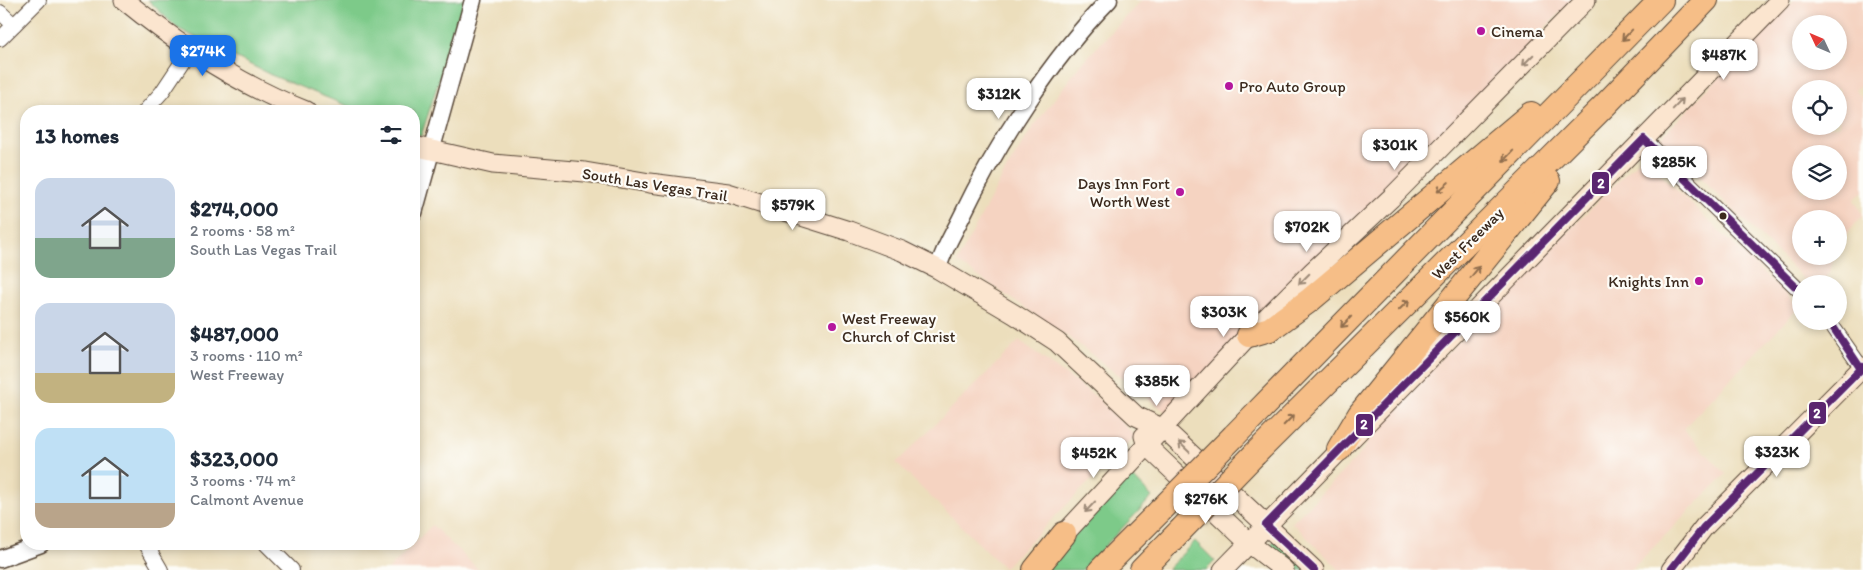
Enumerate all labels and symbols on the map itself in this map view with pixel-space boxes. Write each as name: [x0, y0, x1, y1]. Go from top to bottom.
north arrow: [1792, 15, 1848, 70]
place label: Cinema: [1491, 22, 1544, 41]
marker: Cinema: [1475, 25, 1487, 37]
one-way arrow: [1621, 29, 1633, 41]
pin: $274K: [168, 34, 238, 77]
pin: $487K: [1689, 38, 1759, 81]
one-way arrow: [1522, 53, 1534, 65]
place label: Pro Auto Group: [1239, 77, 1346, 96]
pin: $312K: [964, 78, 1034, 120]
marker: Pro Auto Group: [1223, 80, 1235, 92]
one-way arrow: [1672, 98, 1684, 110]
pin: $301K: [1360, 128, 1430, 171]
pin: $285K: [1639, 146, 1709, 188]
one-way arrow: [1502, 150, 1515, 162]
street label: South Las Vegas Trail: [581, 164, 729, 205]
line badge: 2: [1591, 171, 1610, 195]
place label: Days Inn Fort Worth West: [1077, 174, 1170, 211]
text: 2: [1597, 175, 1605, 192]
one-way arrow: [1437, 182, 1450, 193]
marker: Days Inn Fort Worth West: [1174, 186, 1186, 198]
pin: $579K: [758, 188, 828, 231]
street label: West Freeway: [1427, 203, 1508, 283]
pin: $702K: [1272, 210, 1342, 253]
unlabelled marker: [1718, 211, 1728, 221]
one-way arrow: [1469, 266, 1480, 279]
place label: Knights Inn: [1608, 272, 1689, 291]
one-way arrow: [1299, 273, 1311, 285]
marker: Knights Inn: [1693, 275, 1705, 287]
pin: $303K: [1189, 296, 1259, 338]
one-way arrow: [1398, 299, 1411, 311]
pin: $560K: [1432, 300, 1502, 343]
place label: West Freeway Church of Christ: [842, 309, 956, 346]
one-way arrow: [1340, 316, 1352, 329]
marker: West Freeway Church of Christ: [826, 321, 838, 333]
pin: $385K: [1122, 364, 1192, 407]
line badge: 2: [1808, 401, 1827, 425]
text: 2: [1813, 405, 1821, 422]
line badge: 2: [1355, 413, 1374, 437]
one-way arrow: [1283, 414, 1295, 426]
text: 2: [1360, 416, 1368, 433]
pin: $452K: [1059, 436, 1129, 479]
pin: $323K: [1742, 436, 1812, 478]
one-way arrow: [1178, 441, 1190, 453]
pin: $276K: [1171, 482, 1241, 525]
one-way arrow: [1084, 501, 1096, 514]

